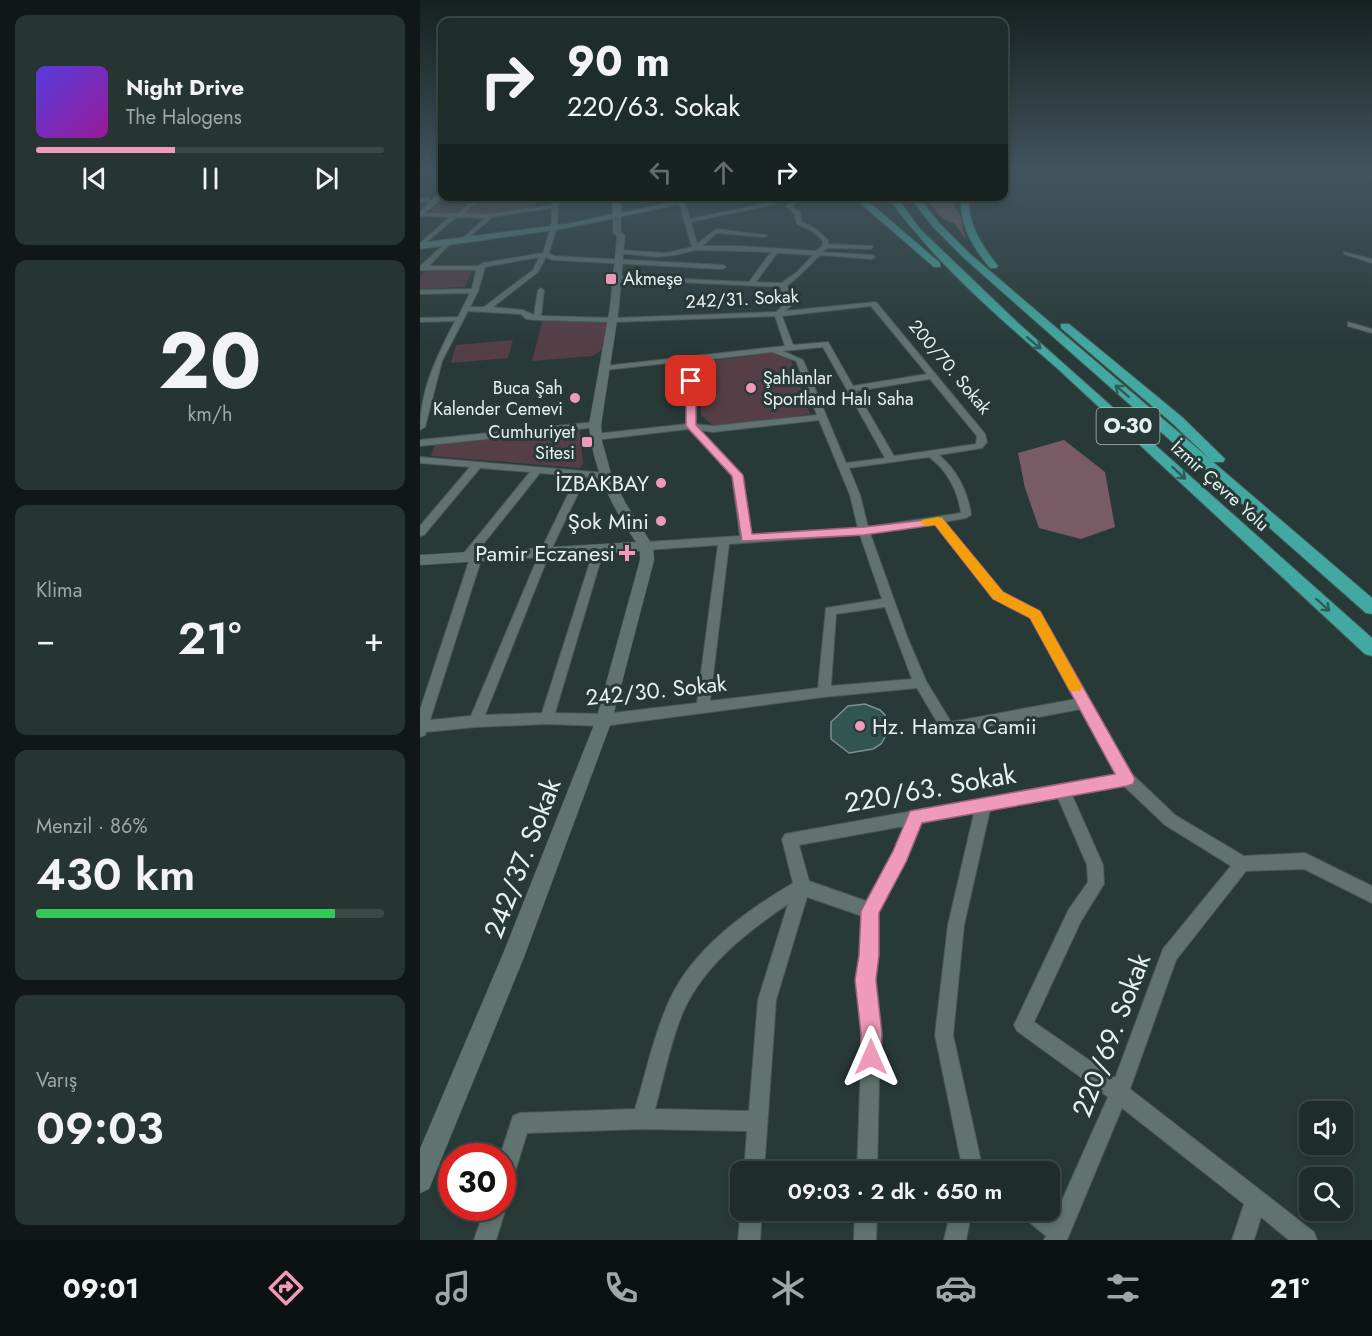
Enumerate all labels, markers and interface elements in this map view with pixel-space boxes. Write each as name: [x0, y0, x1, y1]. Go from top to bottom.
text: 90 m: [567, 31, 670, 92]
icon: right: [468, 42, 546, 120]
text: Night Drive: [126, 71, 244, 103]
text: 220/63. Sokak: [567, 87, 740, 126]
text: The Halogens: [126, 103, 242, 132]
icon: left: [644, 156, 677, 189]
icon: ahead: [707, 156, 740, 189]
icon: right: [770, 156, 803, 189]
icon: previous: [78, 162, 111, 195]
icon: pause: [194, 162, 227, 195]
icon: next: [310, 162, 343, 195]
place label: Akmeşe: [623, 266, 683, 292]
marker: Akmeşe: [604, 272, 618, 286]
street label: 242/31. Sokak: [685, 283, 799, 315]
text: 20: [159, 305, 261, 417]
street label: 200/70. Sokak: [903, 314, 997, 420]
one-way arrow: [1026, 336, 1042, 349]
pin: [665, 355, 716, 406]
icon: arrive: [674, 364, 707, 397]
place label: Şahlanlar Sportland Halı Saha: [763, 365, 914, 412]
place label: Buca Şah Kalender Cemevi: [433, 375, 563, 422]
marker: Şahlanlar Sportland Halı Saha: [744, 381, 758, 395]
one-way arrow: [1115, 384, 1130, 398]
marker: Buca Şah Kalender Cemevi: [568, 391, 582, 405]
text: km/h: [187, 400, 233, 429]
road number: O-30: [1096, 408, 1160, 444]
place label: Cumhuriyet Sitesi: [488, 419, 576, 466]
marker: Cumhuriyet Sitesi: [580, 435, 594, 449]
street label: İzmir Çevre Yolu: [1165, 435, 1275, 537]
one-way arrow: [1172, 466, 1187, 480]
place label: İZBAKBAY: [555, 467, 650, 499]
marker: İZBAKBAY: [654, 476, 668, 490]
place label: Şok Mini: [568, 505, 649, 537]
marker: Şok Mini: [654, 514, 668, 528]
place label: Pamir Eczanesi: [475, 537, 615, 569]
marker: Pamir Eczanesi: [620, 546, 634, 560]
text: Klima: [36, 576, 82, 605]
one-way arrow: [1316, 598, 1331, 612]
text: 21°: [178, 606, 241, 671]
text: −: [36, 616, 55, 663]
text: +: [364, 616, 384, 663]
street label: 242/30. Sokak: [584, 667, 728, 713]
place label: Hz. Hamza Camii: [872, 710, 1037, 742]
marker: Hz. Hamza Camii: [853, 719, 867, 733]
street label: 220/63. Sokak: [841, 754, 1019, 822]
street label: 242/37. Sokak: [474, 772, 570, 944]
text: Menzil · 86%: [36, 812, 147, 841]
text: 430 km: [36, 842, 195, 907]
street label: 220/69. Sokak: [1062, 947, 1160, 1123]
position arrow: [839, 1025, 903, 1089]
text: Varış: [36, 1066, 77, 1095]
text: 09:03: [36, 1096, 164, 1161]
map controls: [1299, 1101, 1353, 1221]
button: sound: [1299, 1101, 1353, 1155]
speed limit sign: 30: [438, 1143, 516, 1221]
button: search: [1299, 1167, 1353, 1221]
text: 09:03 · 2 dk · 650 m: [788, 1175, 1002, 1207]
icon: directions: [265, 1267, 307, 1309]
icon: music: [432, 1267, 474, 1309]
icon: phone: [600, 1267, 642, 1309]
icon: climate: [767, 1267, 809, 1309]
icon: car: [935, 1267, 977, 1309]
icon: filters: [1102, 1267, 1144, 1309]
text: 09:01: [63, 1269, 139, 1308]
text: 21°: [1270, 1269, 1309, 1308]

